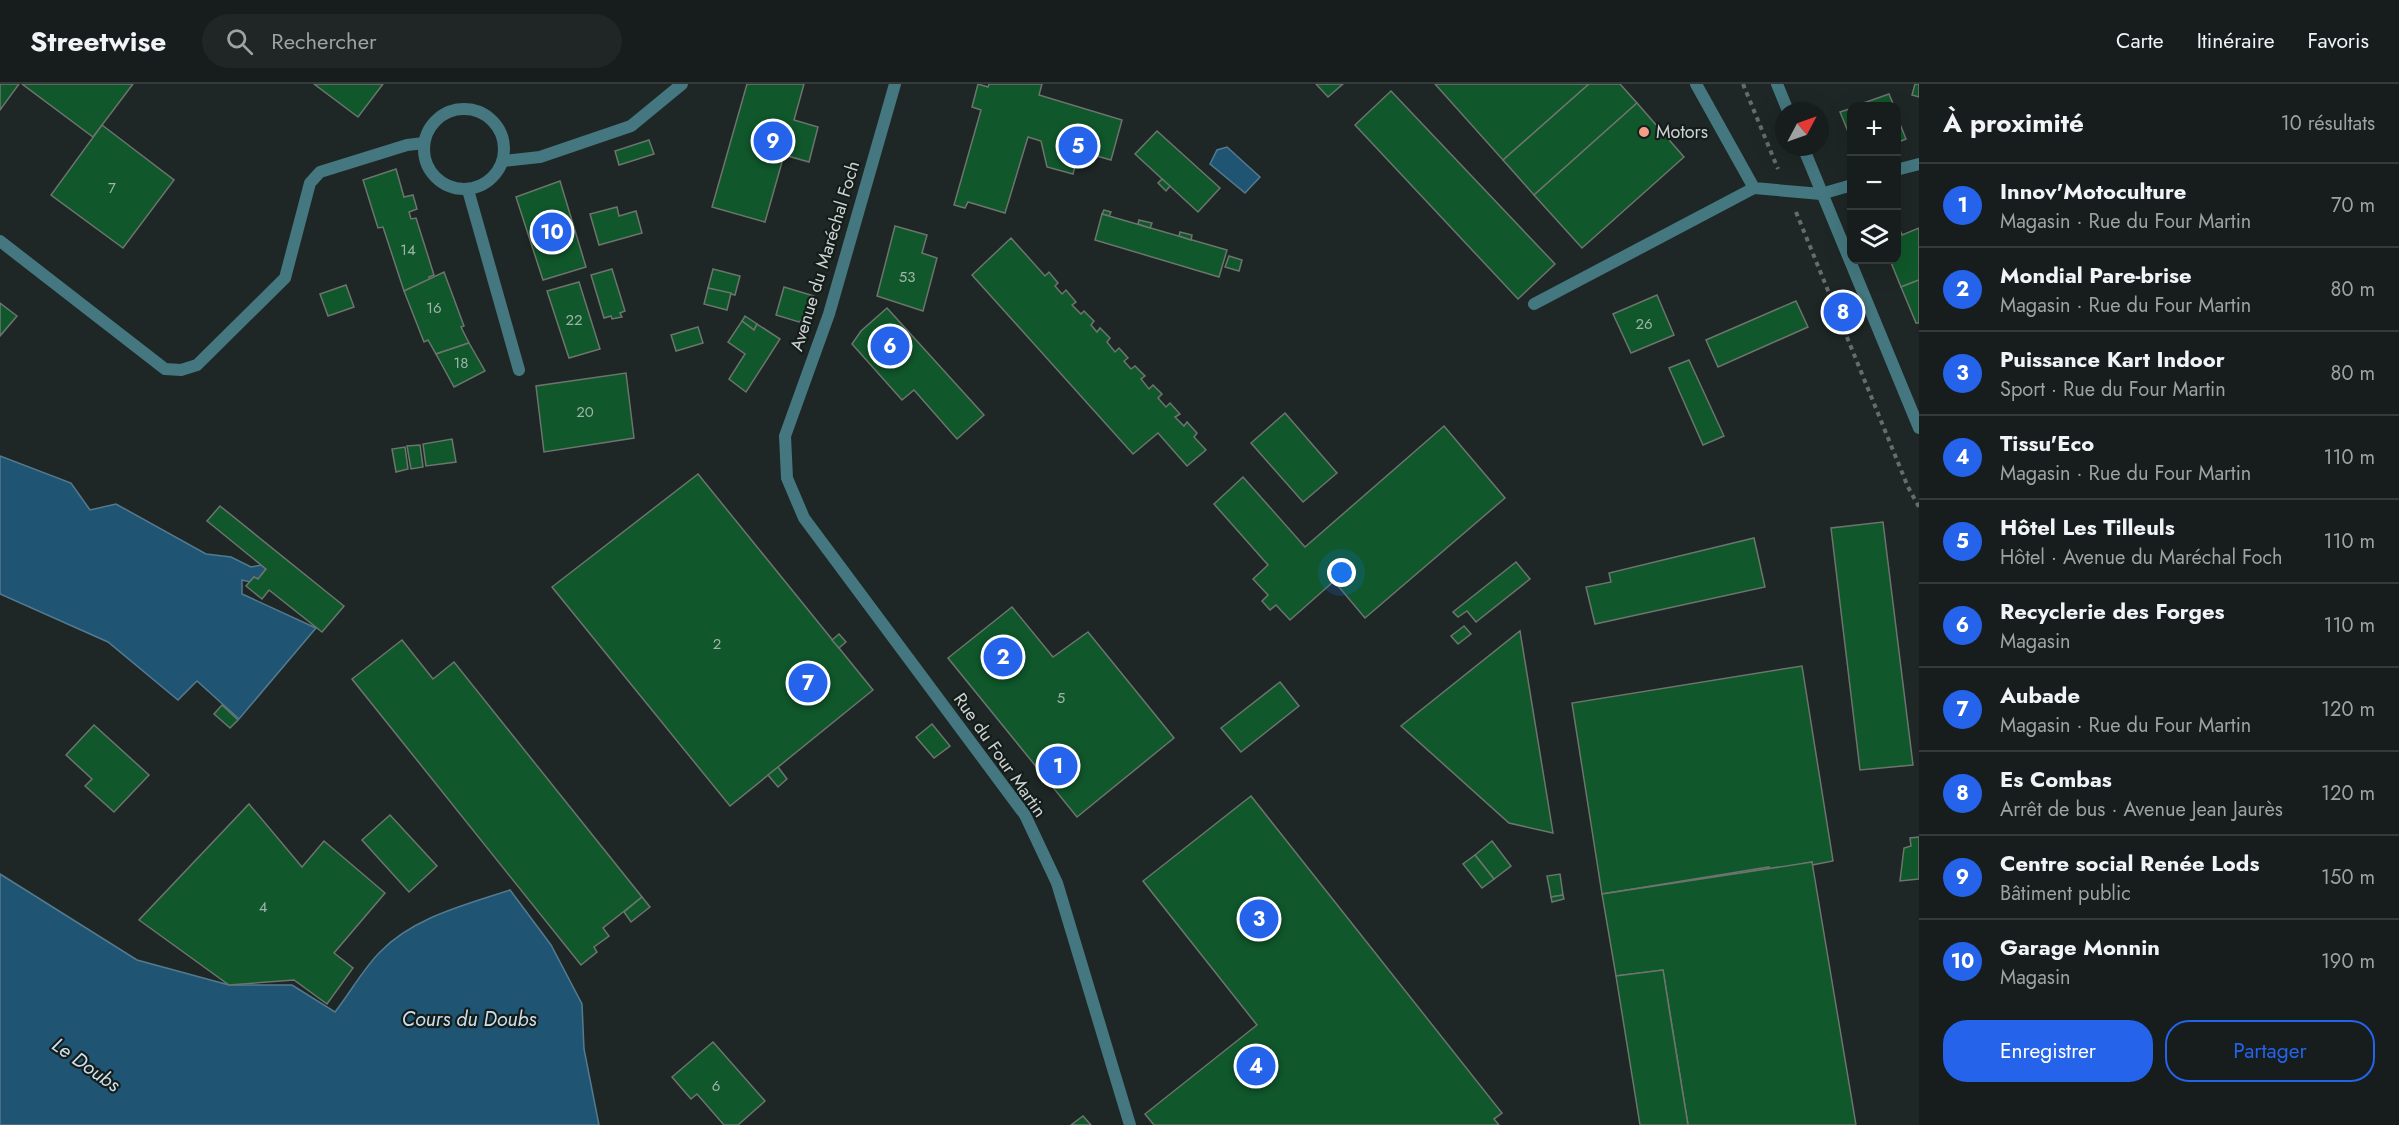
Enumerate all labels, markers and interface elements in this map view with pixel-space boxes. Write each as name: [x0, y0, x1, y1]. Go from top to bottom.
search box: [202, 14, 622, 68]
text: Streetwise: [30, 21, 166, 62]
icon: search: [223, 25, 256, 58]
text: Rechercher: [271, 25, 377, 57]
text: Carte: [2116, 26, 2164, 56]
text: Itinéraire: [2197, 26, 2275, 56]
text: Favoris: [2308, 26, 2369, 56]
north arrow: [1775, 102, 1829, 156]
map controls: [1847, 102, 1901, 264]
button: +: [1847, 102, 1901, 156]
text: À proximité: [1943, 104, 2084, 142]
text: 10 résultats: [2281, 109, 2375, 138]
pin: 9: [754, 118, 792, 164]
place label: Motors: [1656, 119, 1708, 145]
pin: 5: [1058, 124, 1098, 168]
marker: Motors: [1637, 125, 1651, 139]
button: −: [1847, 156, 1901, 210]
street label: Avenue du Maréchal Foch: [784, 158, 866, 354]
text: Innov'Motoculture: [2000, 175, 2186, 207]
house number: 7: [108, 177, 116, 199]
text: 1: [1957, 191, 1968, 220]
text: 70 m: [2331, 191, 2375, 220]
text: Magasin · Rue du Four Martin: [2000, 207, 2251, 236]
pin: 10: [532, 210, 572, 254]
button: layers: [1847, 210, 1901, 264]
house number: 14: [400, 239, 416, 261]
text: Mondial Pare-brise: [2000, 259, 2192, 291]
house number: 53: [899, 266, 915, 288]
text: 2: [1956, 275, 1969, 304]
text: 80 m: [2330, 275, 2375, 304]
pin: 8: [1824, 290, 1862, 334]
text: Magasin · Rue du Four Martin: [2000, 291, 2251, 320]
house number: 16: [426, 297, 442, 319]
house number: 22: [565, 309, 583, 331]
house number: 26: [1635, 313, 1653, 335]
pin: 6: [870, 324, 910, 368]
text: Puissance Kart Indoor: [2000, 343, 2225, 375]
house number: 18: [454, 352, 468, 374]
text: 3: [1956, 359, 1969, 388]
text: 80 m: [2330, 359, 2375, 388]
text: Sport · Rue du Four Martin: [2000, 375, 2226, 404]
house number: 20: [576, 401, 594, 423]
text: Tissu'Eco: [2000, 427, 2094, 459]
text: 4: [1956, 443, 1969, 472]
text: 110 m: [2323, 443, 2375, 472]
text: Magasin · Rue du Four Martin: [2000, 459, 2251, 488]
text: Hôtel Les Tilleuls: [2000, 511, 2175, 543]
text: 5: [1956, 527, 1969, 556]
text: 110 m: [2323, 527, 2375, 556]
text: Hôtel · Avenue du Maréchal Foch: [2000, 543, 2282, 572]
your location: [1327, 558, 1356, 587]
text: Recyclerie des Forges: [2000, 595, 2225, 627]
text: 6: [1956, 611, 1969, 640]
text: 110 m: [2323, 611, 2375, 640]
text: Magasin: [2000, 627, 2071, 656]
house number: 2: [713, 633, 721, 655]
pin: 2: [984, 634, 1022, 680]
pin: 7: [788, 660, 828, 706]
text: Aubade: [2000, 679, 2080, 711]
house number: 5: [1057, 687, 1065, 709]
street label: Rue du Four Martin: [947, 688, 1053, 822]
text: 7: [1956, 695, 1969, 724]
text: 120 m: [2321, 695, 2375, 724]
text: Magasin · Rue du Four Martin: [2000, 711, 2251, 740]
pin: 1: [1038, 744, 1078, 788]
text: Es Combas: [2000, 763, 2112, 795]
text: 8: [1956, 779, 1969, 808]
text: 120 m: [2321, 779, 2375, 808]
text: Arrêt de bus · Avenue Jean Jaurès: [2000, 795, 2283, 824]
text: Centre social Renée Lods: [2000, 847, 2259, 879]
text: 9: [1956, 863, 1969, 892]
text: 150 m: [2321, 863, 2375, 892]
text: Bâtiment public: [2000, 879, 2131, 908]
house number: 4: [259, 896, 268, 918]
pin: 3: [1240, 896, 1278, 942]
text: Garage Monnin: [2000, 931, 2160, 963]
text: 10: [1951, 947, 1974, 976]
text: 190 m: [2321, 947, 2375, 976]
text: Magasin: [2000, 963, 2071, 992]
water label: Cours du Doubs: [402, 1005, 537, 1034]
button: Enregistrer: [1943, 1020, 2153, 1082]
button: Partager: [2165, 1020, 2375, 1082]
water label: Le Doubs: [46, 1031, 126, 1099]
pin: 4: [1236, 1044, 1276, 1088]
house number: 6: [712, 1075, 720, 1097]

